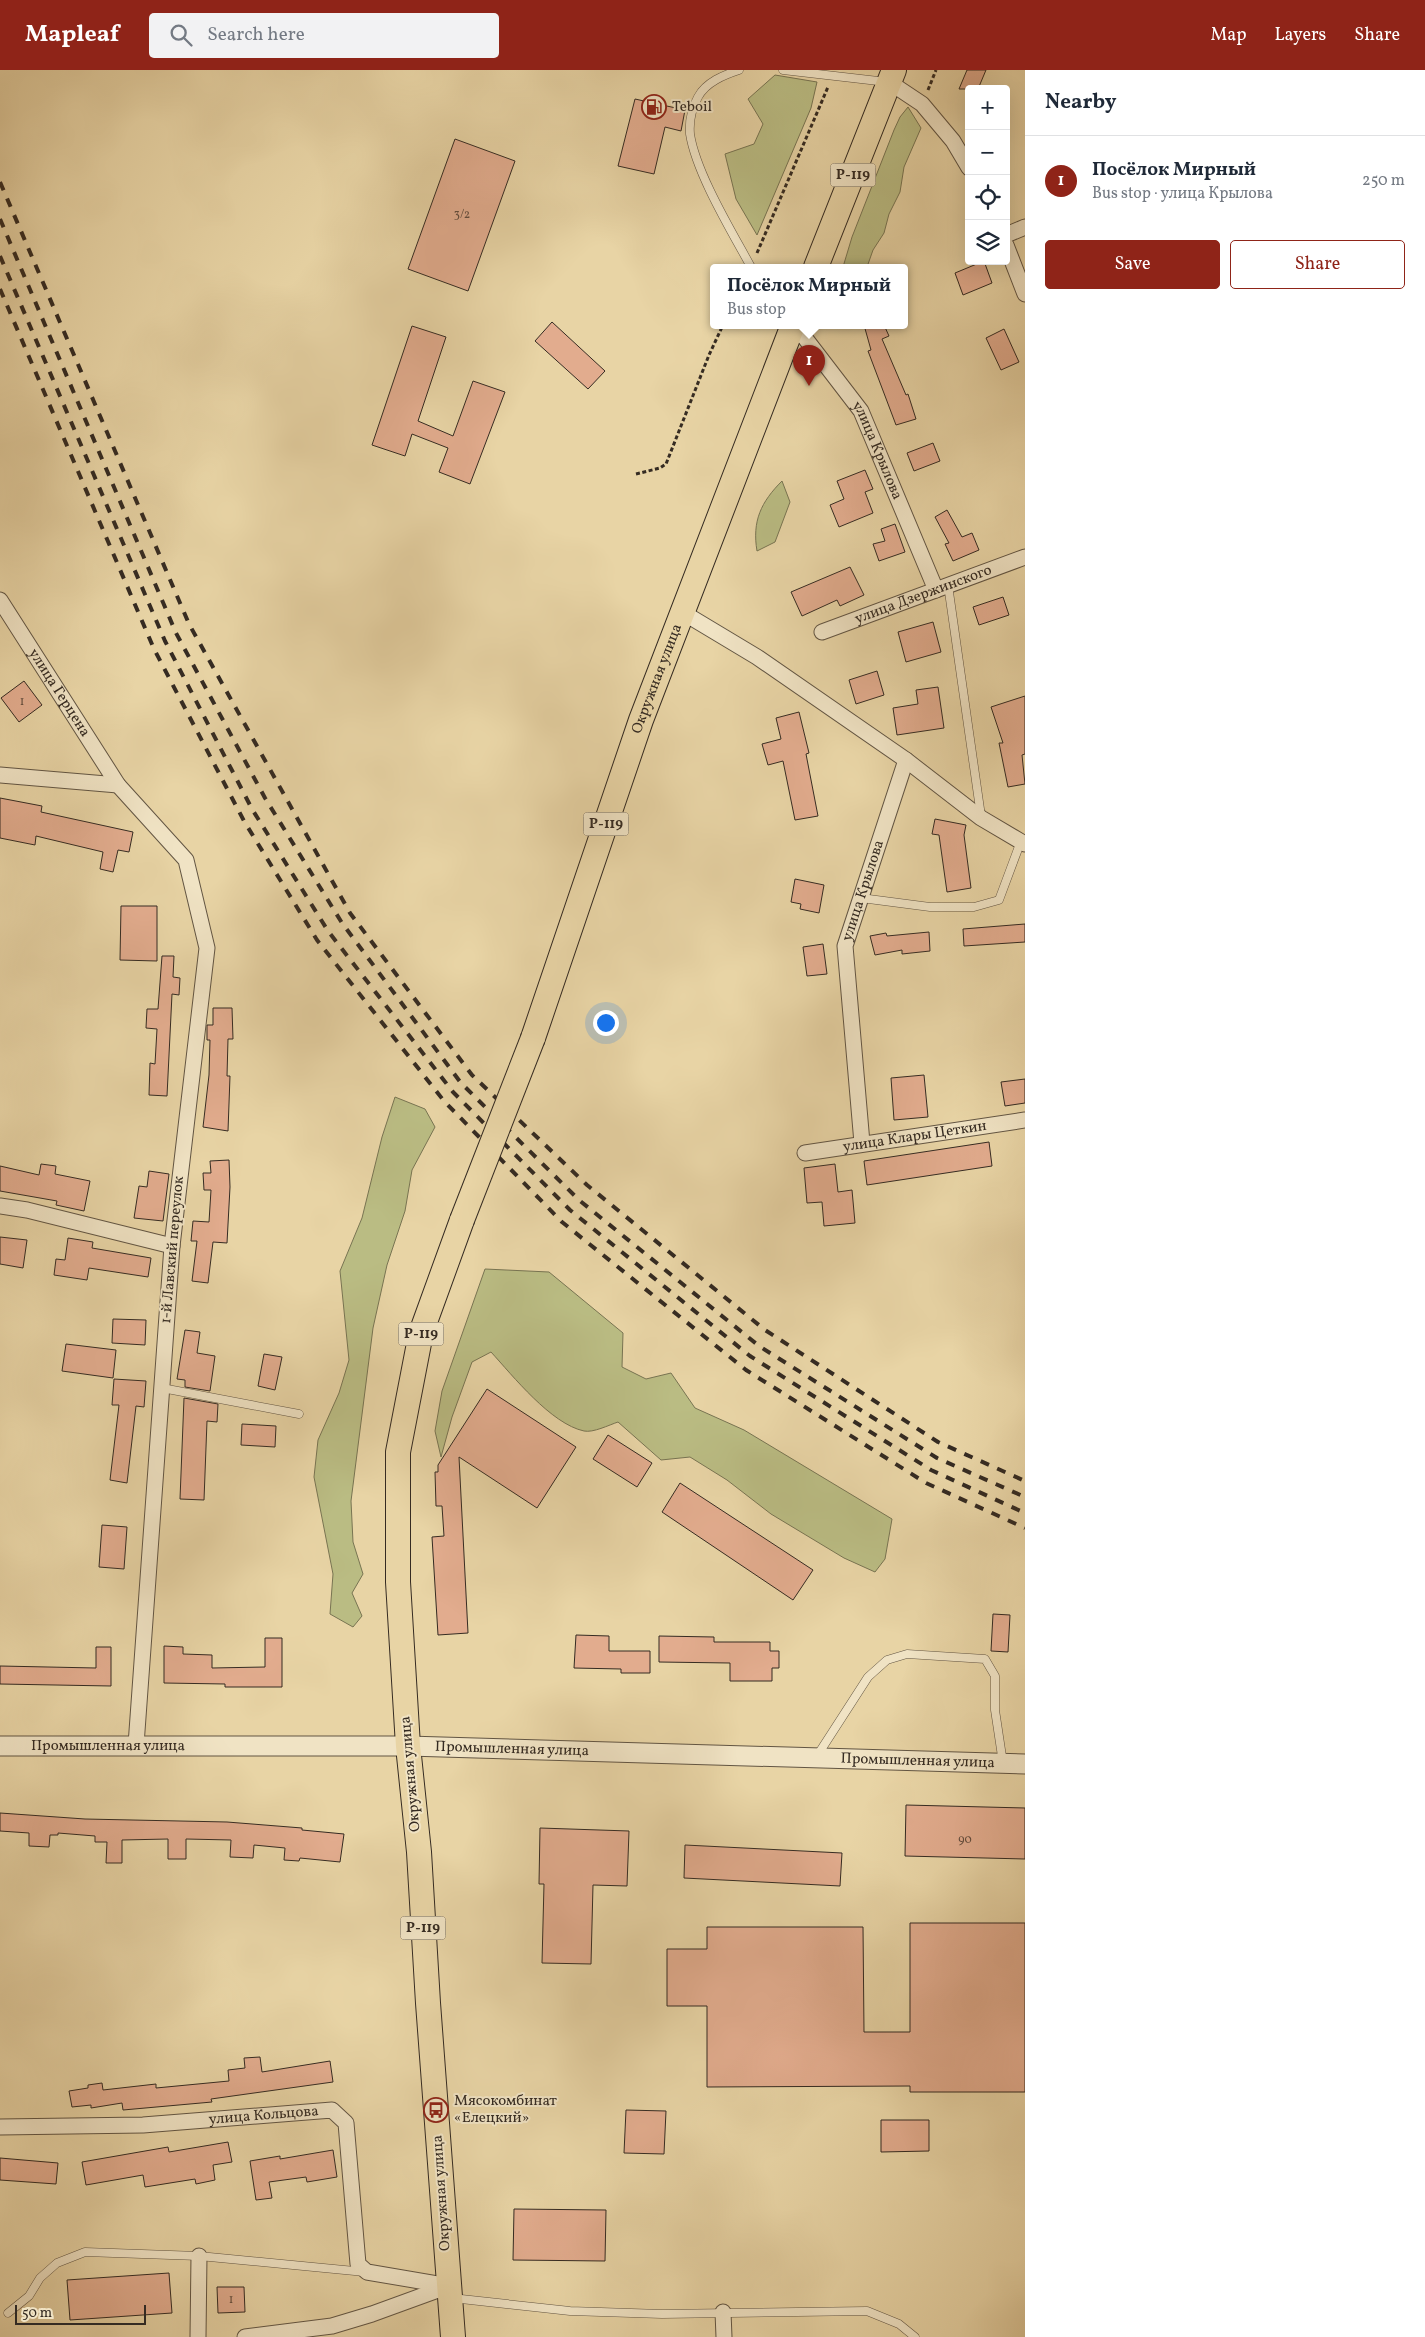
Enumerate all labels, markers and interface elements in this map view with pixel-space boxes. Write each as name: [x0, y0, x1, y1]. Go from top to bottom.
search box: [149, 13, 499, 58]
text: Mapleaf: [25, 18, 119, 52]
icon: search: [167, 21, 195, 49]
text: Search here: [207, 22, 305, 48]
text: Map: [1210, 23, 1246, 48]
text: Layers: [1274, 23, 1326, 48]
text: Share: [1354, 23, 1400, 48]
map controls: [965, 85, 1010, 265]
button: +: [965, 85, 1010, 130]
text: Nearby: [1045, 88, 1116, 117]
fuel station icon: Teboil: [641, 94, 667, 120]
place label: Teboil: [672, 97, 712, 118]
button: −: [965, 130, 1010, 175]
text: Посёлок Мирный: [1092, 157, 1256, 183]
road number: Р-119: [830, 164, 876, 186]
text: 1: [1058, 170, 1064, 192]
text: 250 m: [1362, 170, 1405, 192]
button: locate: [965, 175, 1010, 220]
text: Bus stop · улица Крылова: [1092, 183, 1273, 205]
house number: 3/2: [454, 207, 470, 223]
button: layers: [965, 220, 1010, 265]
button: Save: [1045, 240, 1220, 289]
button: Share: [1230, 240, 1405, 289]
popup: [710, 264, 908, 329]
text: Посёлок Мирный: [727, 273, 891, 299]
text: Bus stop: [727, 299, 786, 321]
pin: 1: [793, 345, 825, 386]
street label: улица Крылова: [846, 397, 908, 503]
street label: улица Дзержинского: [852, 560, 995, 630]
street label: Окружная улица: [627, 621, 688, 737]
street label: улица Герцена: [23, 645, 95, 741]
house number: 1: [20, 694, 24, 710]
road number: Р-119: [584, 812, 628, 836]
street label: улица Крылова: [837, 837, 890, 944]
your location: [593, 1010, 619, 1036]
street label: улица Клары Цеткин: [841, 1115, 988, 1158]
street label: 1-й Лавский переулок: [156, 1175, 190, 1325]
road number: Р-119: [398, 1322, 444, 1346]
street label: Окружная улица: [395, 1715, 427, 1833]
street label: Промышленная улица: [31, 1736, 185, 1757]
street label: Промышленная улица: [435, 1736, 589, 1762]
street label: Промышленная улица: [840, 1748, 995, 1774]
house number: 90: [958, 1832, 972, 1848]
road number: Р-119: [400, 1916, 446, 1940]
place label: Мясокомбинат «Елецкий»: [454, 2091, 557, 2129]
bus stop icon: Мясокомбинат «Елецкий»: [423, 2097, 449, 2123]
street label: улица Кольцова: [208, 2101, 319, 2130]
street label: Окружная улица: [427, 2134, 457, 2252]
house number: 1: [229, 2292, 233, 2308]
scale bar: [15, 2302, 146, 2325]
text: 50 m: [22, 2304, 52, 2323]

